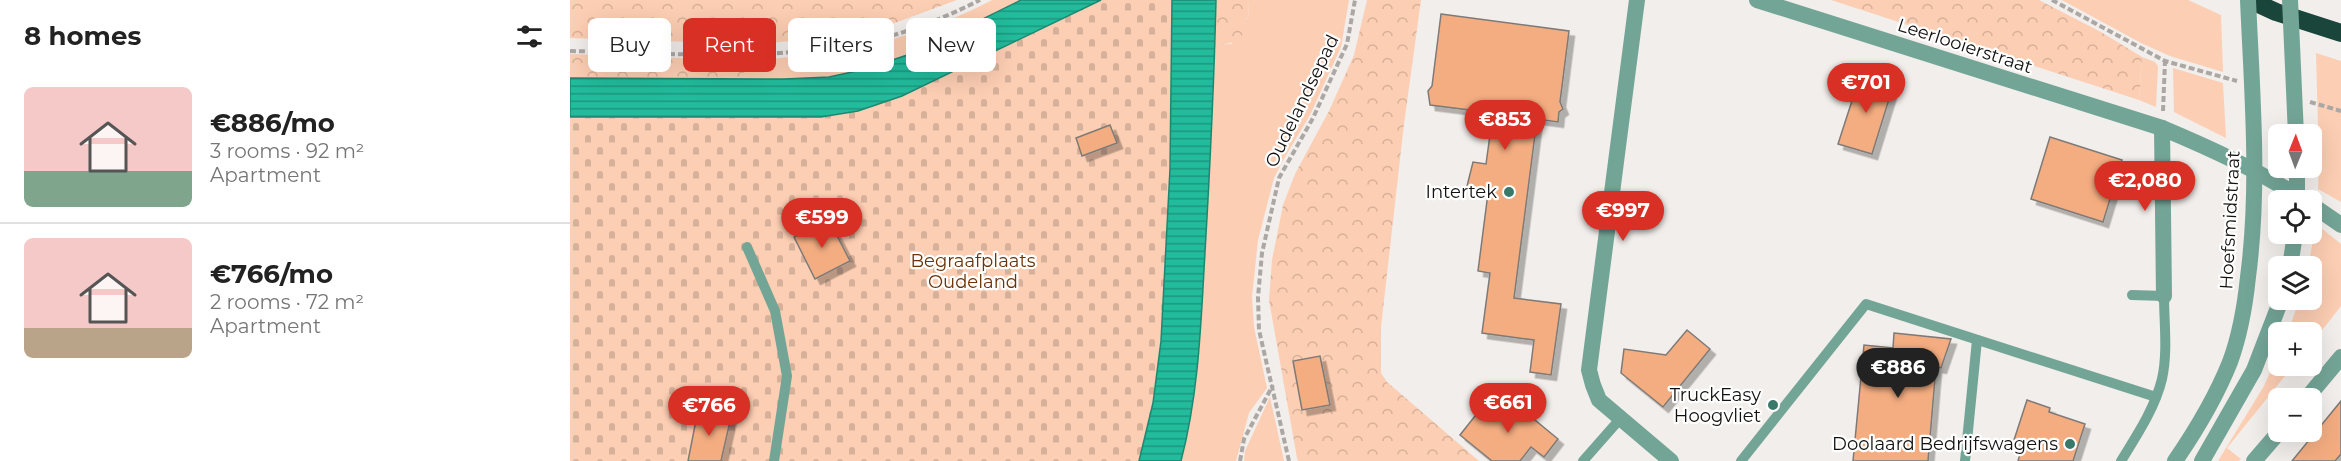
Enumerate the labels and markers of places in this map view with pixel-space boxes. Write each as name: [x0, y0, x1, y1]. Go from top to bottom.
pin: €701: [1830, 63, 1902, 114]
pin: €853: [1469, 100, 1541, 151]
pin: €2,080: [2096, 161, 2194, 212]
place label: Intertek: [1425, 181, 1497, 203]
marker: Intertek: [1502, 185, 1516, 199]
pin: €997: [1587, 191, 1659, 242]
pin: €599: [786, 198, 858, 249]
pin: €886: [1862, 348, 1934, 399]
pin: €661: [1472, 383, 1544, 434]
place label: TruckEasy Hoogvliet: [1670, 384, 1761, 427]
pin: €766: [673, 386, 745, 437]
marker: TruckEasy Hoogvliet: [1766, 398, 1780, 412]
place label: Doolaard Bedrijfswagens: [1832, 433, 2058, 455]
marker: Doolaard Bedrijfswagens: [2063, 437, 2077, 451]

